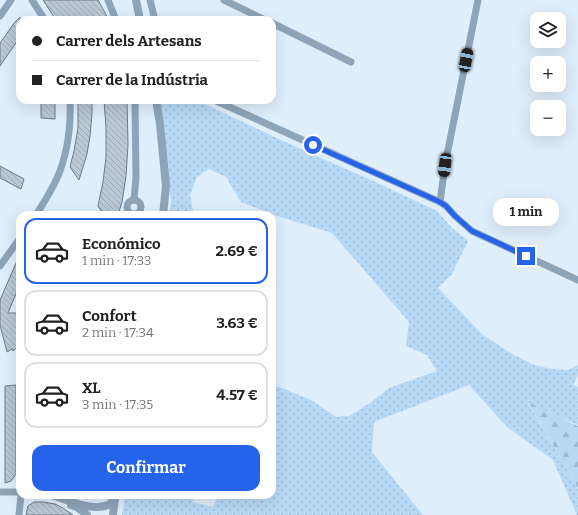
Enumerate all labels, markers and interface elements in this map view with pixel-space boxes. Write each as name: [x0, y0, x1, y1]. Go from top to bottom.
map controls: [530, 12, 566, 136]
button: layers: [530, 12, 566, 48]
text: Carrer dels Artesans: [56, 32, 202, 50]
car: [458, 47, 474, 73]
button: +: [530, 56, 566, 92]
text: Carrer de la Indústria: [56, 71, 208, 89]
button: −: [530, 100, 566, 136]
route start: [304, 136, 322, 154]
car: [438, 152, 452, 178]
callout: 1 min: [493, 198, 559, 226]
text: 1 min: [510, 204, 542, 219]
icon: car: [34, 233, 70, 269]
text: Económico: [82, 235, 161, 253]
text: 2.69 €: [216, 242, 258, 260]
route end: [517, 247, 535, 265]
text: 1 min · 17:33: [82, 253, 151, 268]
icon: car: [34, 305, 70, 341]
text: Confort: [82, 307, 137, 325]
text: 3.63 €: [216, 314, 258, 332]
text: 2 min · 17:34: [82, 325, 154, 340]
icon: car: [34, 377, 70, 413]
text: XL: [82, 379, 101, 397]
text: 4.57 €: [216, 386, 258, 404]
text: 3 min · 17:35: [82, 397, 153, 412]
button: Confirmar: [32, 445, 260, 491]

